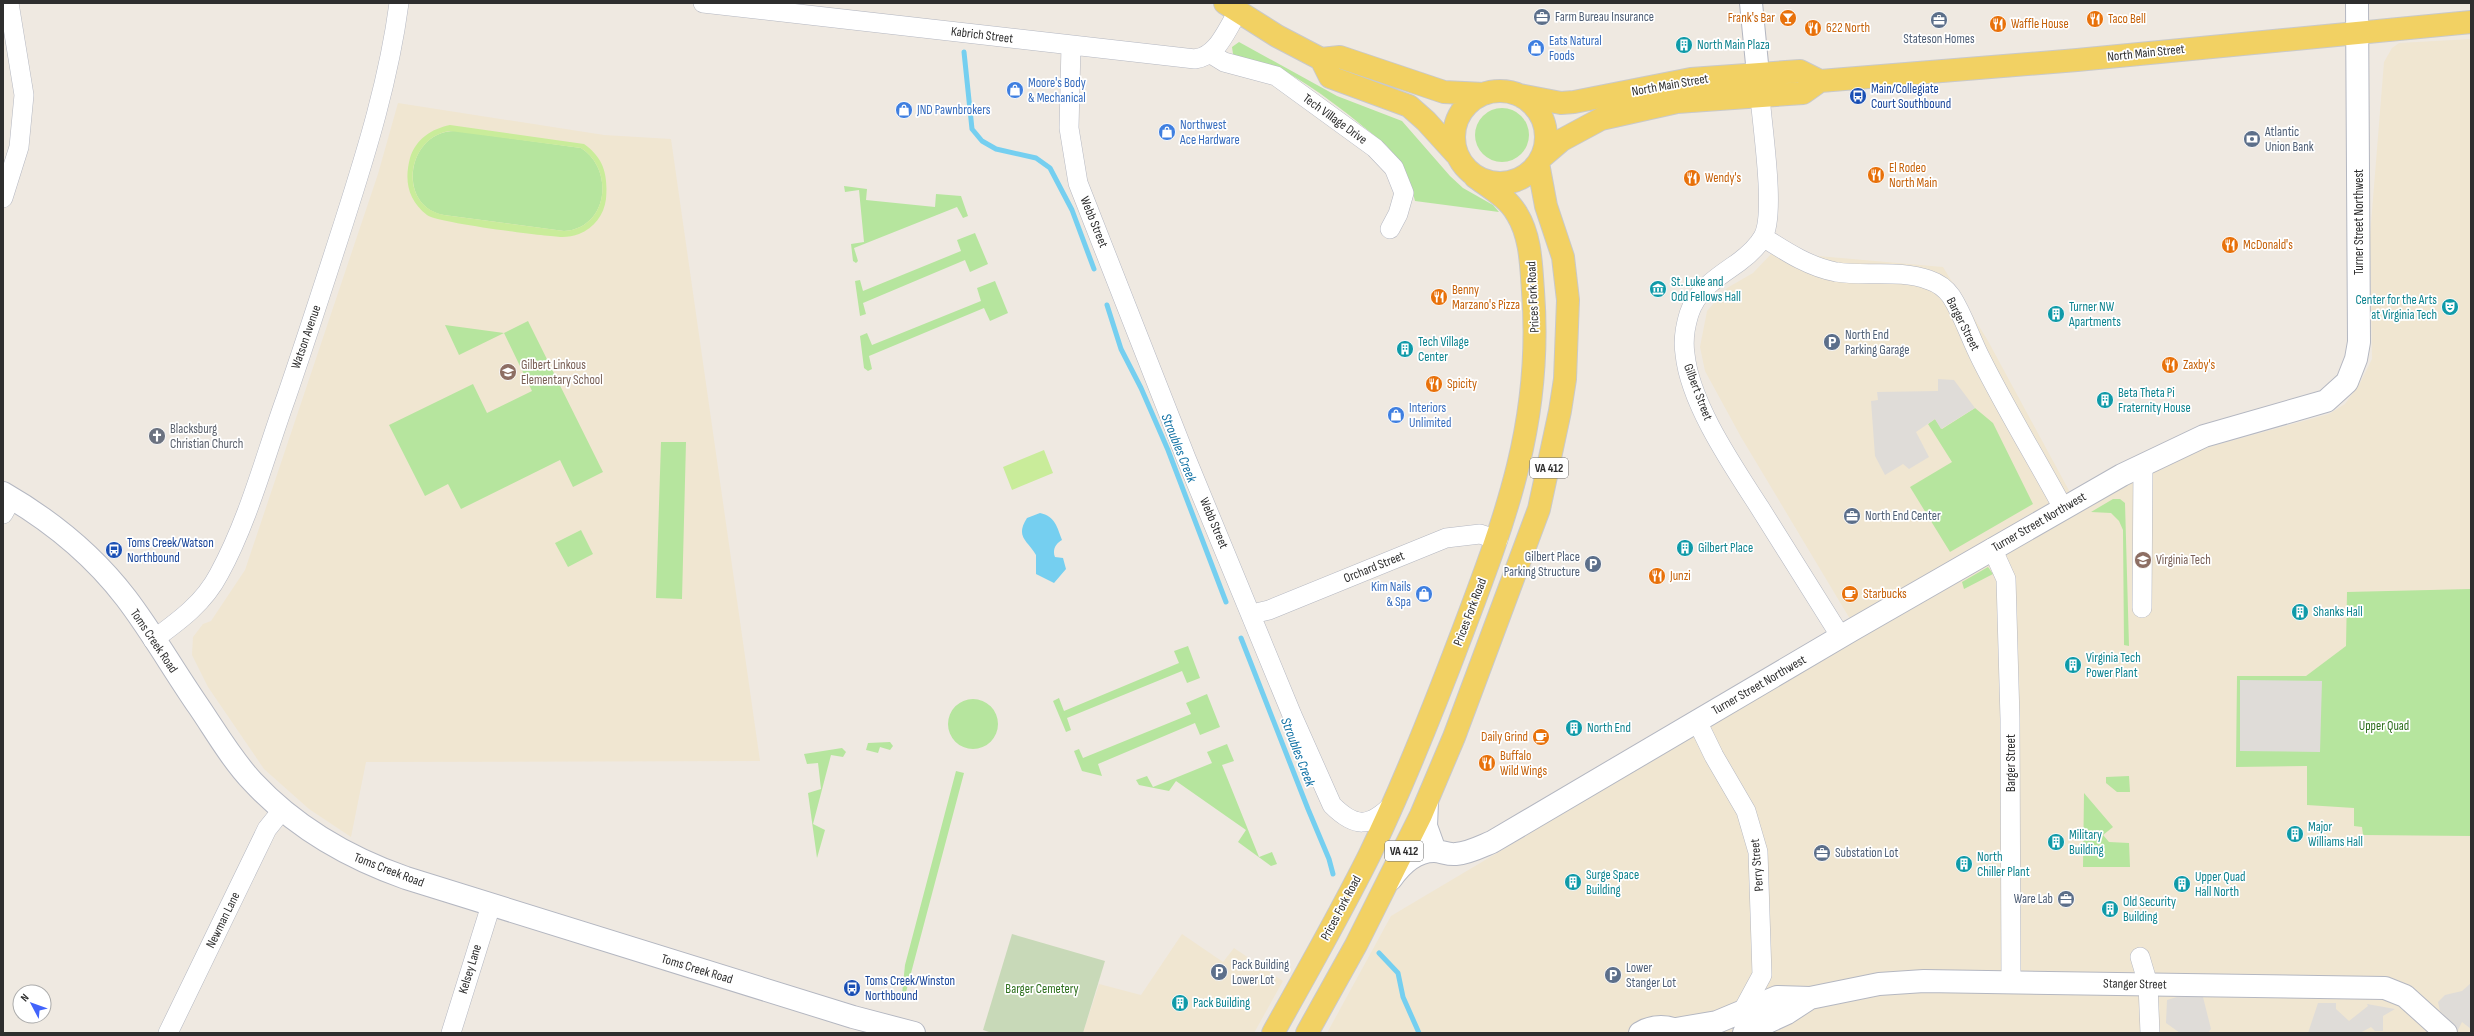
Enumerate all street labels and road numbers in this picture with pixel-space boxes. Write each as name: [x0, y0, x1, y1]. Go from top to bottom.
street label: Kabrich Street: [950, 23, 1014, 47]
street label: North Main Street: [2107, 41, 2186, 65]
street label: North Main Street: [1630, 70, 1710, 100]
street label: Tech Village Drive: [1300, 90, 1370, 148]
street label: Turner Street Northwest: [2351, 169, 2367, 275]
street label: Webb Street: [1077, 194, 1111, 250]
street label: Prices Fork Road: [1523, 261, 1543, 333]
street label: Barger Street: [1943, 295, 1983, 353]
street label: Watson Avenue: [288, 303, 324, 371]
street label: Gilbert Street: [1680, 361, 1716, 423]
road number: VA 412: [1530, 458, 1568, 478]
street label: Turner Street Northwest: [1989, 489, 2089, 555]
street label: Webb Street: [1196, 495, 1232, 551]
street label: Orchard Street: [1341, 548, 1407, 586]
street label: Prices Fork Road: [1450, 576, 1490, 648]
street label: Toms Creek Road: [127, 606, 181, 676]
street label: Turner Street Northwest: [1709, 652, 1809, 718]
street label: Barger Street: [2003, 734, 2019, 792]
street label: Perry Street: [1747, 838, 1767, 892]
road number: VA 412: [1385, 841, 1423, 861]
street label: Toms Creek Road: [352, 849, 426, 891]
street label: Prices Fork Road: [1317, 873, 1365, 943]
street label: Newman Lane: [203, 889, 243, 951]
street label: Kelsey Lane: [455, 942, 485, 996]
street label: Toms Creek Road: [659, 951, 735, 987]
street label: Stanger Street: [2103, 975, 2167, 993]

